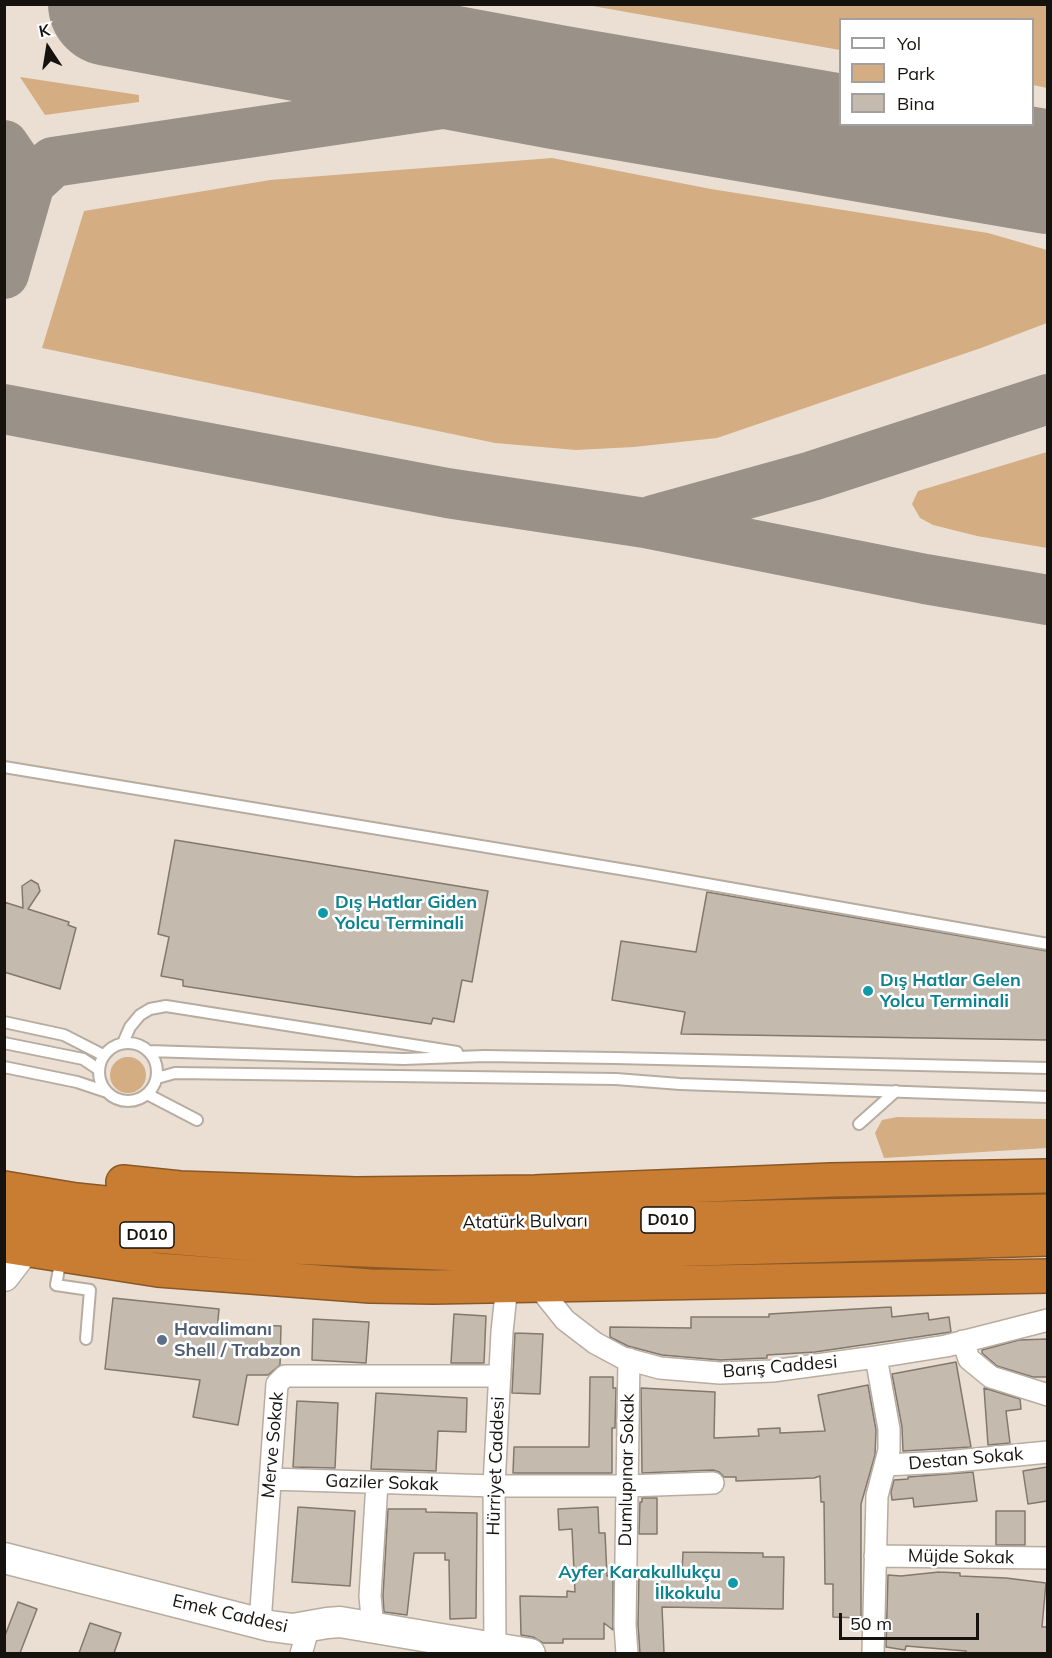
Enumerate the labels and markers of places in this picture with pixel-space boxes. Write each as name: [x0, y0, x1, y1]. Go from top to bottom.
place label: Dış Hatlar Giden Yolcu Terminali: [335, 892, 477, 934]
marker: Dış Hatlar Giden Yolcu Terminali: [316, 906, 330, 920]
place label: Dış Hatlar Gelen Yolcu Terminali: [880, 970, 1021, 1012]
marker: Dış Hatlar Gelen Yolcu Terminali: [861, 984, 875, 998]
place label: Havalimanı Shell / Trabzon: [174, 1319, 301, 1362]
marker: Havalimanı Shell / Trabzon: [155, 1333, 169, 1347]
place label: Ayfer Karakullukçu İlkokulu: [558, 1562, 721, 1604]
marker: Ayfer Karakullukçu İlkokulu: [726, 1576, 740, 1590]

